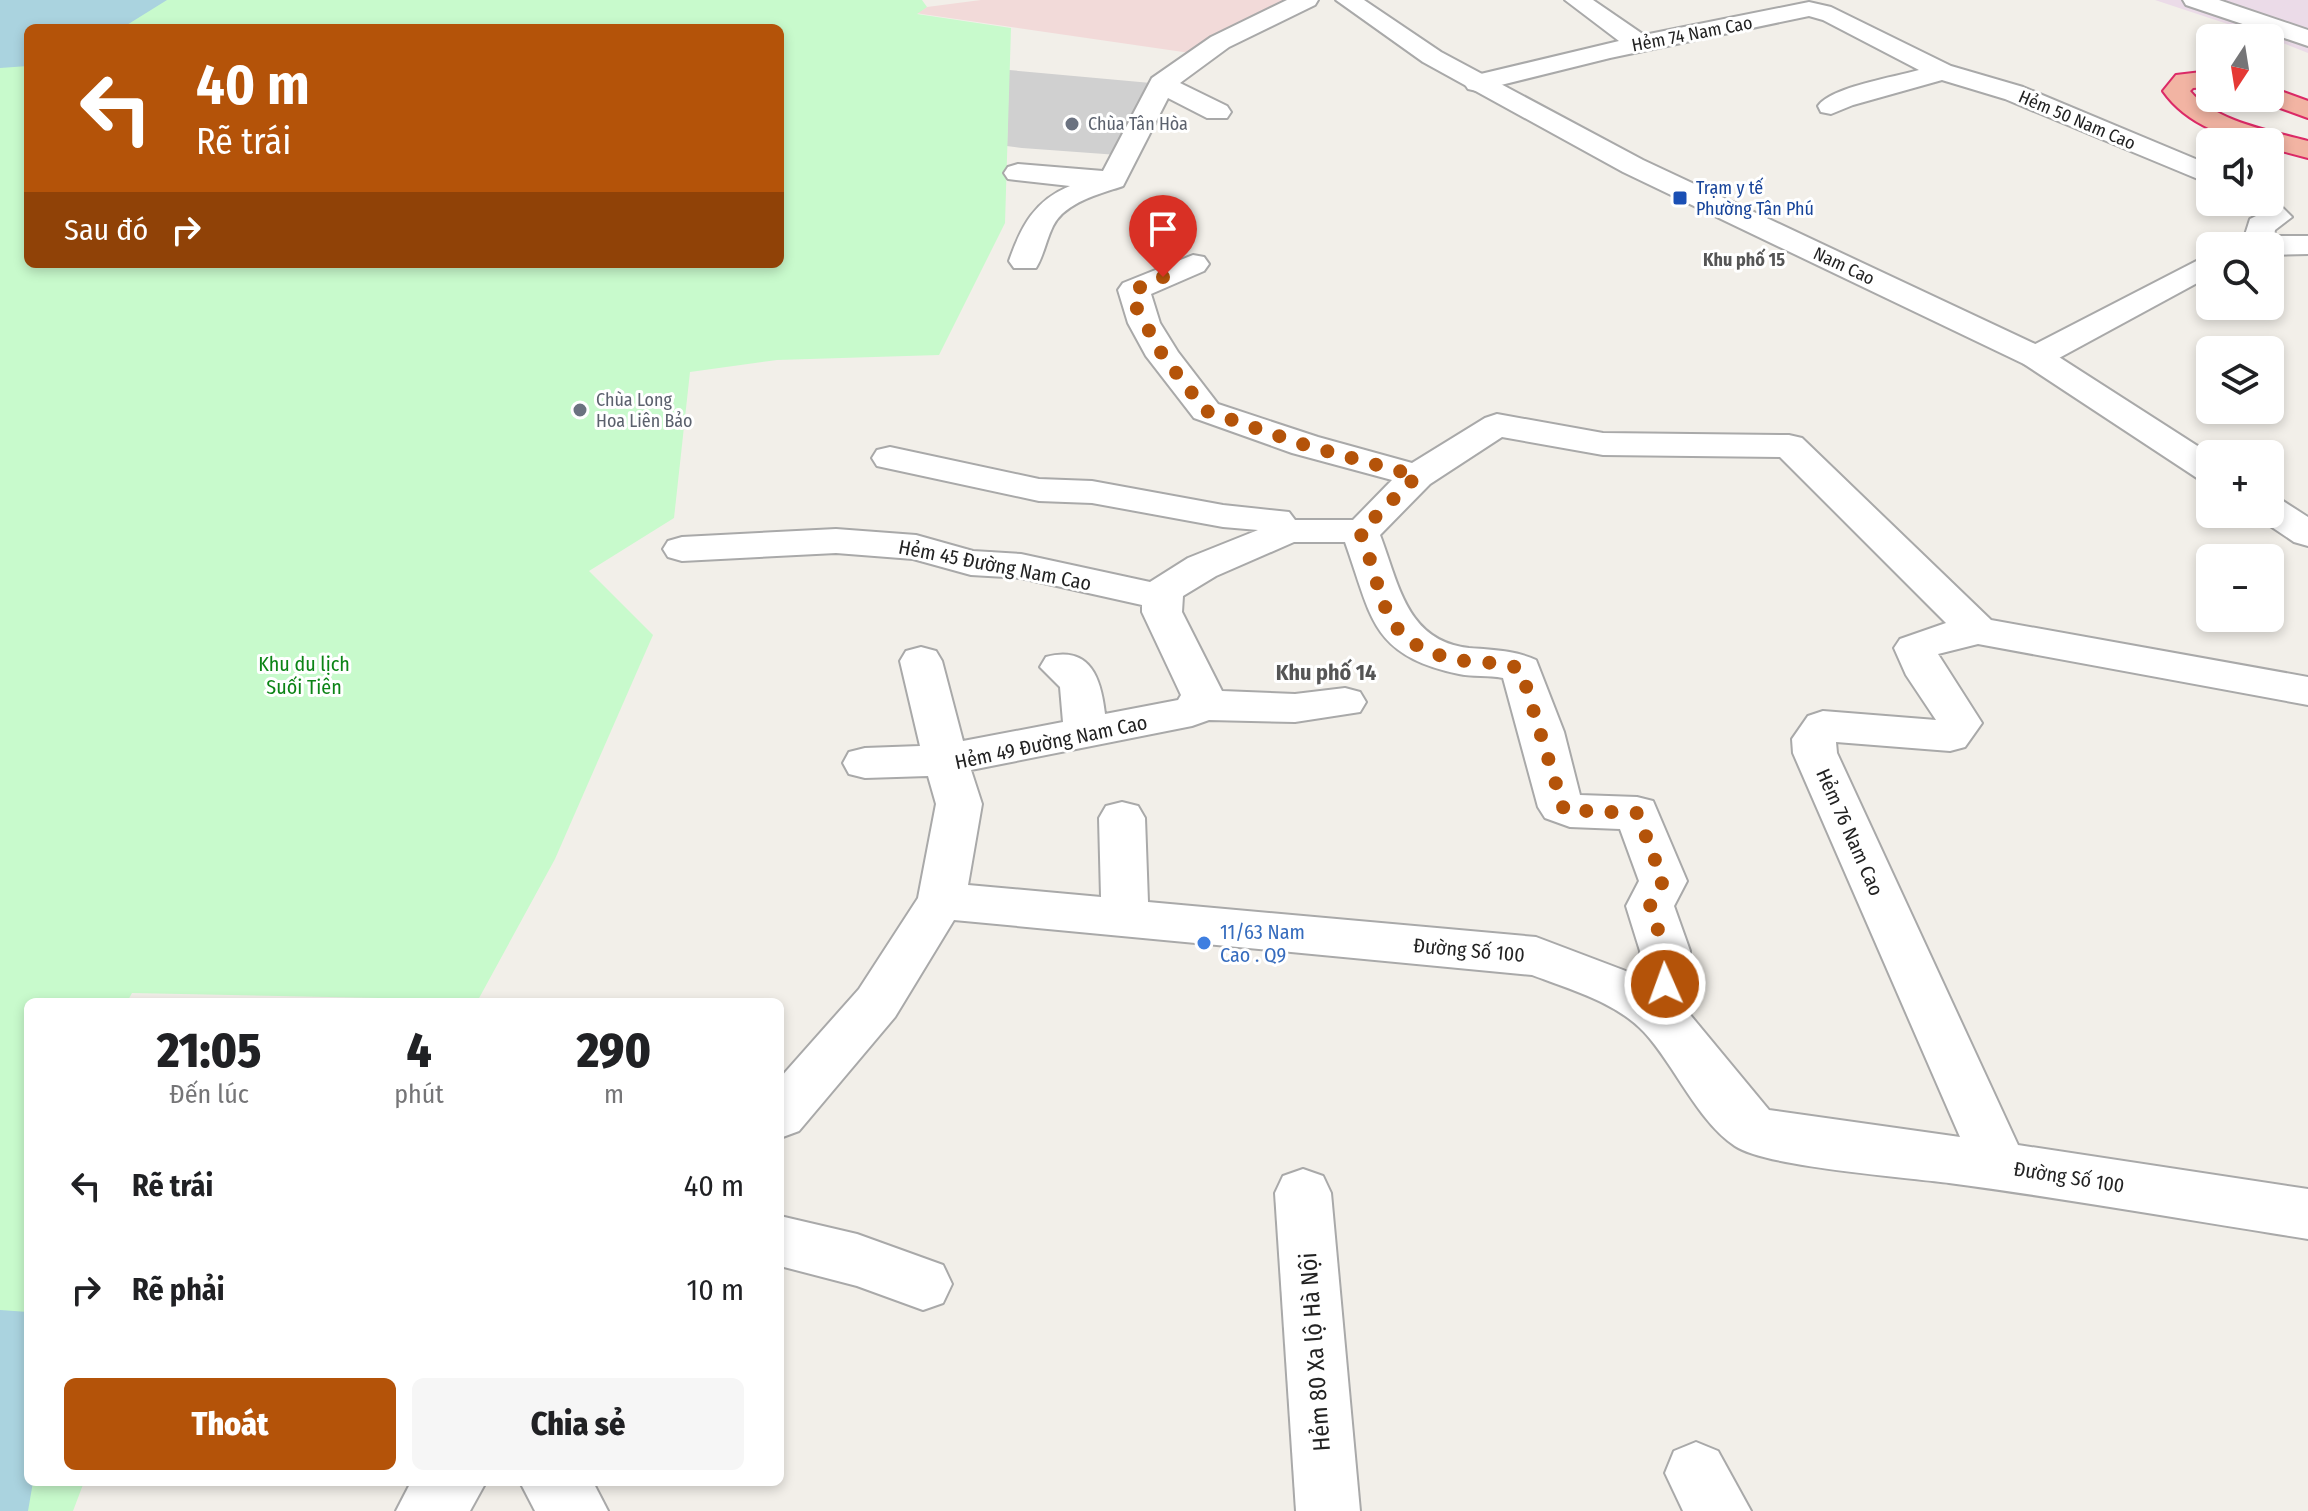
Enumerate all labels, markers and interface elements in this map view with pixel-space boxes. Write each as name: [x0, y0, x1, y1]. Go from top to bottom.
street label: Hẻm 74 Nam Cao: [1630, 12, 1754, 56]
north arrow: [2196, 24, 2284, 112]
map controls: [2196, 24, 2284, 632]
text: 40 m: [196, 52, 310, 119]
icon: left: [64, 56, 168, 160]
street label: Hẻm 50 Nam Cao: [2015, 85, 2139, 155]
place label: Chùa Tân Hòa: [1088, 113, 1188, 135]
marker: Chùa Tân Hòa: [1063, 115, 1081, 133]
text: Rẽ trái: [196, 120, 291, 164]
button: sound: [2196, 128, 2284, 216]
place label: Trạm y tế Phường Tân Phú: [1696, 177, 1814, 220]
marker: Trạm y tế Phường Tân Phú: [1671, 189, 1689, 207]
pin: [1129, 195, 1197, 277]
icon: arrive: [1141, 207, 1185, 251]
icon: right: [164, 208, 208, 252]
text: Sau đó: [64, 212, 148, 248]
button: search: [2196, 232, 2284, 320]
street label: Nam Cao: [1810, 242, 1878, 290]
district label: Khu phố 15: [1703, 248, 1785, 271]
button: layers: [2196, 336, 2284, 424]
place label: Chùa Long Hoa Liên Bảo: [596, 389, 693, 432]
marker: Chùa Long Hoa Liên Bảo: [571, 401, 589, 419]
button: +: [2196, 440, 2284, 528]
street label: Hẻm 45 Đường Nam Cao: [897, 535, 1093, 595]
button: −: [2196, 544, 2284, 632]
park label: Khu du lịch Suối Tiên: [258, 652, 350, 699]
district label: Khu phố 14: [1276, 658, 1376, 686]
street label: Hẻm 49 Đường Nam Cao: [953, 710, 1149, 774]
street label: Hẻm 76 Nam Cao: [1811, 765, 1889, 899]
place label: 11/63 Nam Cao . Q9: [1220, 920, 1305, 967]
street label: Đường Số 100: [1412, 933, 1526, 967]
marker: 11/63 Nam Cao . Q9: [1195, 934, 1213, 952]
position arrow: [1623, 942, 1707, 1026]
text: 21:05: [157, 1022, 261, 1080]
text: 4: [406, 1022, 432, 1080]
text: 290: [577, 1022, 651, 1080]
text: Đến lúc: [169, 1079, 249, 1110]
text: phút: [394, 1079, 444, 1110]
text: m: [604, 1079, 624, 1110]
street label: Đường Số 100: [2012, 1156, 2126, 1198]
icon: left: [64, 1164, 108, 1208]
text: Rẽ trái: [132, 1168, 213, 1204]
text: 40 m: [684, 1168, 744, 1204]
street label: Hẻm 80 Xa lộ Hà Nội: [1294, 1252, 1336, 1452]
icon: right: [64, 1268, 108, 1312]
text: Rẽ phải: [132, 1272, 225, 1308]
text: 10 m: [687, 1272, 744, 1308]
button: Thoát: [64, 1378, 396, 1470]
button: Chia sẻ: [412, 1378, 744, 1470]

